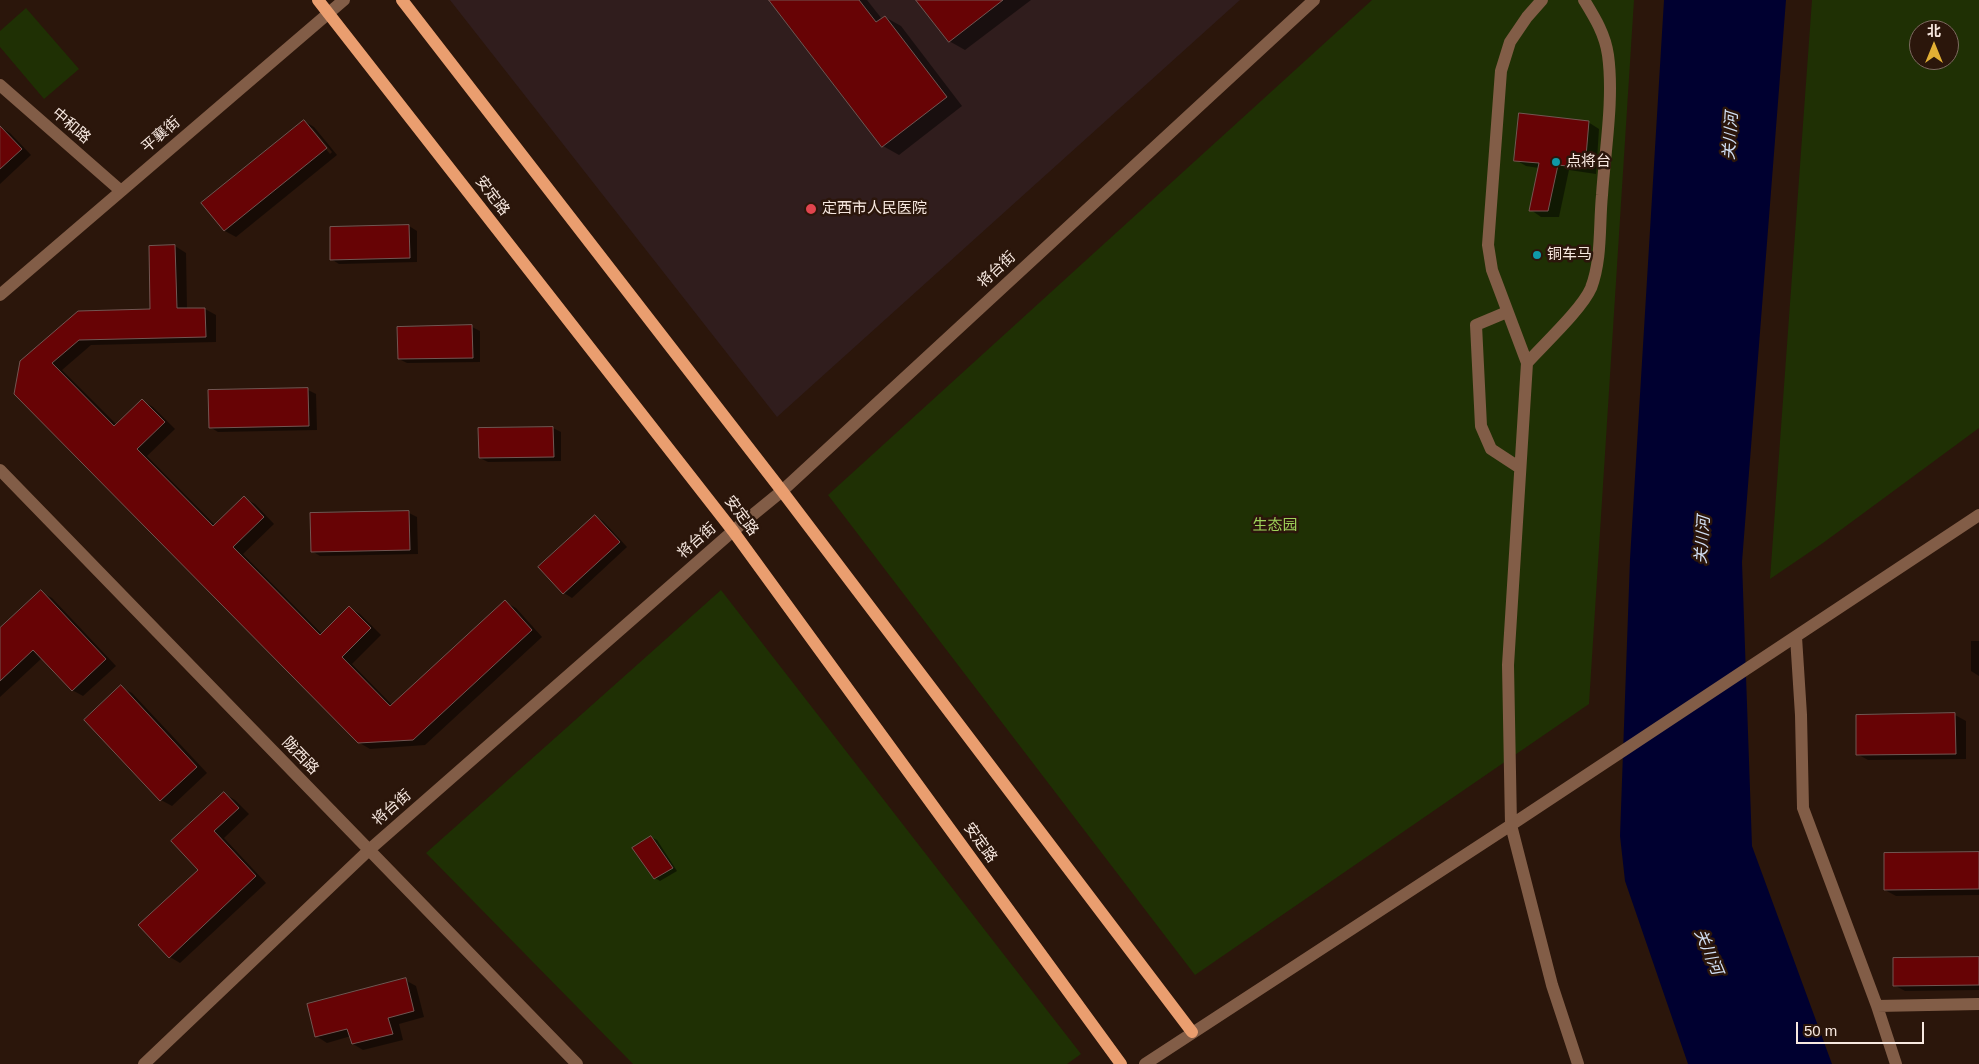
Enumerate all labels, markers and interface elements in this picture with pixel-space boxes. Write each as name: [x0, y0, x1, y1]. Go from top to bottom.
north arrow: [1909, 20, 1959, 70]
text: 北: [1927, 23, 1941, 39]
street label: 中和路: [48, 104, 94, 148]
water label: 关川河: [1720, 111, 1742, 161]
street label: 平襄街: [138, 113, 184, 157]
place label: 点将台: [1566, 153, 1611, 171]
marker: 点将台: [1550, 156, 1562, 168]
street label: 安定路: [471, 173, 513, 219]
place label: 定西市人民医院: [822, 200, 927, 218]
marker: 定西市人民医院: [804, 202, 818, 216]
place label: 铜车马: [1547, 246, 1592, 264]
street label: 将台街: [974, 248, 1020, 292]
marker: 铜车马: [1531, 249, 1543, 261]
street label: 安定路: [720, 493, 762, 539]
water label: 关川河: [1692, 515, 1714, 565]
park label: 生态园: [1253, 517, 1297, 535]
street label: 将台街: [674, 519, 720, 563]
street label: 陇西路: [278, 734, 322, 778]
street label: 将台街: [369, 786, 415, 830]
street label: 安定路: [959, 820, 1001, 866]
water label: 关川河: [1690, 926, 1726, 978]
scale bar: [1799, 1012, 1926, 1044]
text: 50 m: [1804, 1022, 1837, 1039]

